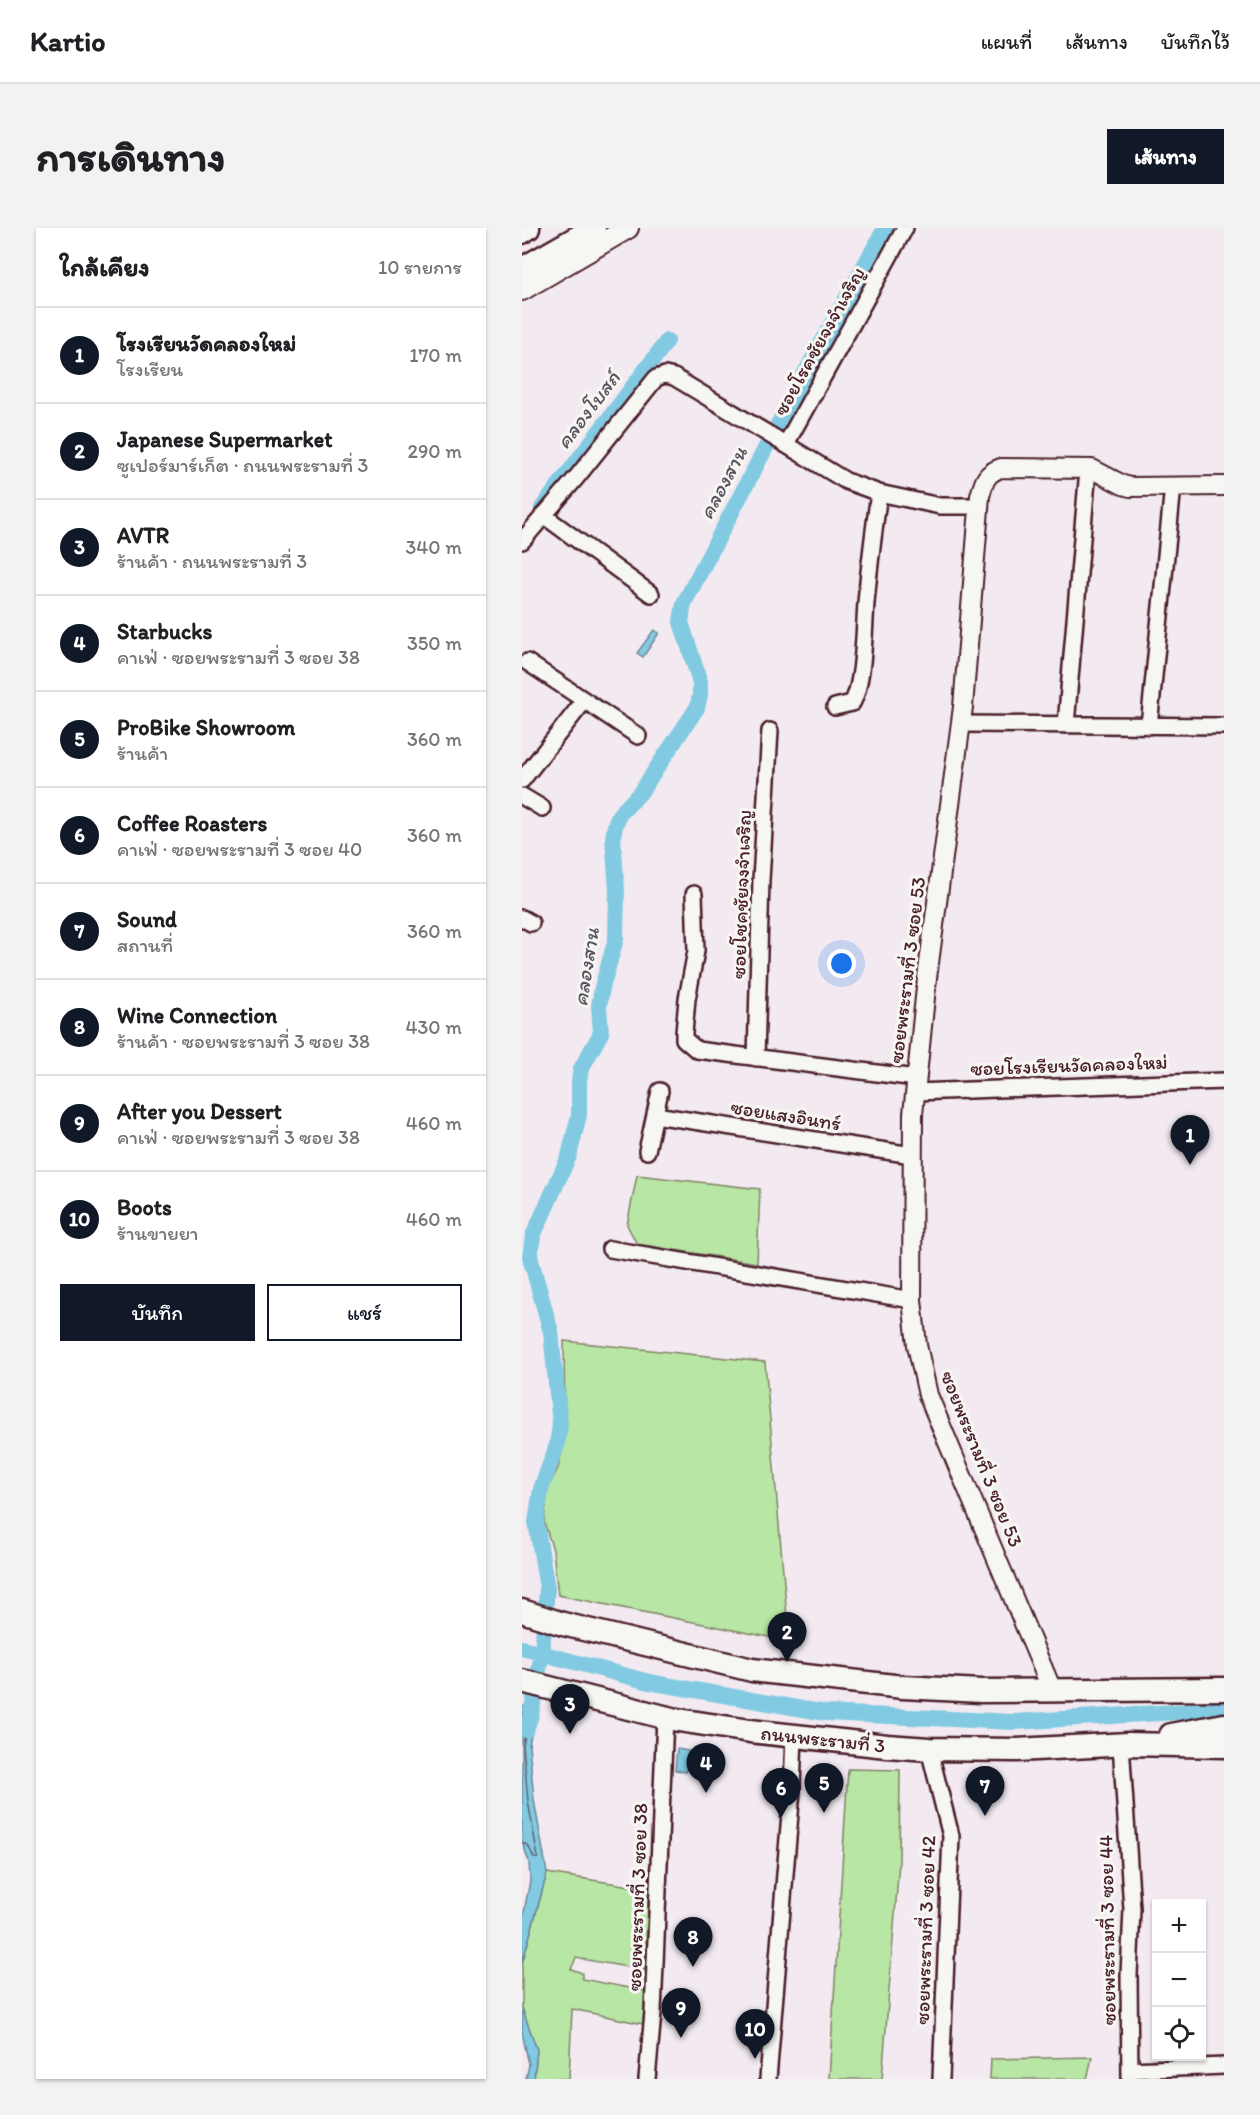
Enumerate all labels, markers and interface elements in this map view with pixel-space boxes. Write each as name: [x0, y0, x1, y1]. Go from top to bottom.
text: Kartio: [30, 24, 105, 58]
text: แผนที่: [981, 29, 1032, 54]
text: เส้นทาง: [1065, 29, 1128, 54]
text: บันทึกไว้: [1161, 29, 1230, 54]
button: เส้นทาง: [1107, 129, 1224, 184]
text: การเดินทาง: [36, 131, 226, 182]
text: ใกล้เคียง: [60, 251, 150, 283]
text: 10 รายการ: [378, 255, 462, 279]
street label: ซอยโรคชัยจงจำเจริญ: [768, 262, 870, 420]
text: โรงเรียนวัดคลองใหม่: [117, 330, 296, 357]
text: 1: [75, 343, 84, 367]
text: 170 m: [409, 343, 462, 367]
text: โรงเรียน: [117, 357, 183, 381]
water label: คลองโบสถ์: [550, 364, 627, 453]
text: Japanese Supermarket: [117, 426, 332, 453]
text: 2: [74, 439, 85, 463]
text: 290 m: [407, 439, 462, 463]
water label: คลองสาน: [693, 441, 752, 523]
text: ซูเปอร์มาร์เก็ต · ถนนพระรามที่ 3: [117, 453, 368, 477]
text: AVTR: [117, 522, 169, 549]
text: 3: [74, 535, 85, 559]
text: 340 m: [405, 535, 462, 559]
text: ร้านค้า · ถนนพระรามที่ 3: [117, 549, 307, 573]
text: Starbucks: [117, 618, 212, 645]
text: 4: [73, 631, 86, 655]
text: 350 m: [407, 631, 462, 655]
text: คาเฟ่ · ซอยพระรามที่ 3 ซอย 38: [117, 645, 360, 669]
text: ProBike Showroom: [117, 714, 295, 741]
text: 5: [74, 727, 85, 751]
text: 360 m: [407, 727, 462, 751]
text: ร้านค้า: [117, 741, 168, 765]
street label: ซอยโชคชัยจงจำเจริญ: [726, 809, 756, 979]
text: Coffee Roasters: [117, 810, 267, 837]
text: 6: [74, 823, 85, 847]
text: 360 m: [407, 823, 462, 847]
text: คาเฟ่ · ซอยพระรามที่ 3 ซอย 40: [117, 837, 362, 861]
street label: ซอยพระรามที่ 3 ซอย 53: [882, 875, 930, 1065]
text: Sound: [117, 906, 177, 933]
text: 7: [75, 919, 84, 943]
text: 360 m: [407, 919, 462, 943]
water label: คลองสาน: [567, 925, 604, 1008]
text: สถานที่: [117, 933, 173, 957]
your location: [827, 949, 856, 978]
text: Wine Connection: [117, 1002, 277, 1029]
text: 8: [74, 1015, 85, 1039]
text: 430 m: [405, 1015, 462, 1039]
text: ร้านค้า · ซอยพระรามที่ 3 ซอย 38: [117, 1029, 370, 1053]
street label: ซอยโรงเรียนวัดคลองใหม่: [970, 1050, 1168, 1080]
street label: ซอยแสงอินทร์: [729, 1094, 843, 1136]
text: After you Dessert: [117, 1098, 282, 1125]
text: 9: [74, 1111, 85, 1135]
text: 460 m: [406, 1111, 462, 1135]
pin: 1: [1170, 1116, 1210, 1165]
text: คาเฟ่ · ซอยพระรามที่ 3 ซอย 38: [117, 1125, 360, 1149]
text: Boots: [117, 1194, 172, 1221]
text: 10: [69, 1207, 90, 1231]
text: 460 m: [406, 1207, 462, 1231]
text: ร้านขายยา: [117, 1221, 198, 1245]
button: บันทึก: [60, 1284, 255, 1341]
button: แชร์: [267, 1284, 462, 1341]
street label: ซอยพระรามที่ 3 ซอย 53: [936, 1367, 1029, 1551]
pin: 2: [768, 1612, 806, 1662]
pin: 3: [550, 1684, 590, 1734]
street label: ถนนพระรามที่ 3: [759, 1719, 887, 1758]
pin: 4: [686, 1744, 726, 1793]
pin: 5: [804, 1764, 844, 1813]
pin: 7: [966, 1766, 1004, 1816]
pin: 6: [762, 1768, 800, 1818]
street label: ซอยพระรามที่ 3 ซอย 38: [621, 1802, 652, 1991]
street label: ซอยพระรามที่ 3 ซอย 42: [909, 1835, 940, 2025]
street label: ซอยพระรามที่ 3 ซอย 44: [1092, 1835, 1121, 2025]
map controls: [1152, 1899, 1206, 2061]
button: +: [1152, 1899, 1206, 1953]
pin: 8: [674, 1918, 712, 1967]
button: −: [1152, 1953, 1206, 2007]
pin: 9: [662, 1988, 700, 2038]
button: locate: [1152, 2007, 1206, 2061]
pin: 10: [736, 2010, 774, 2059]

